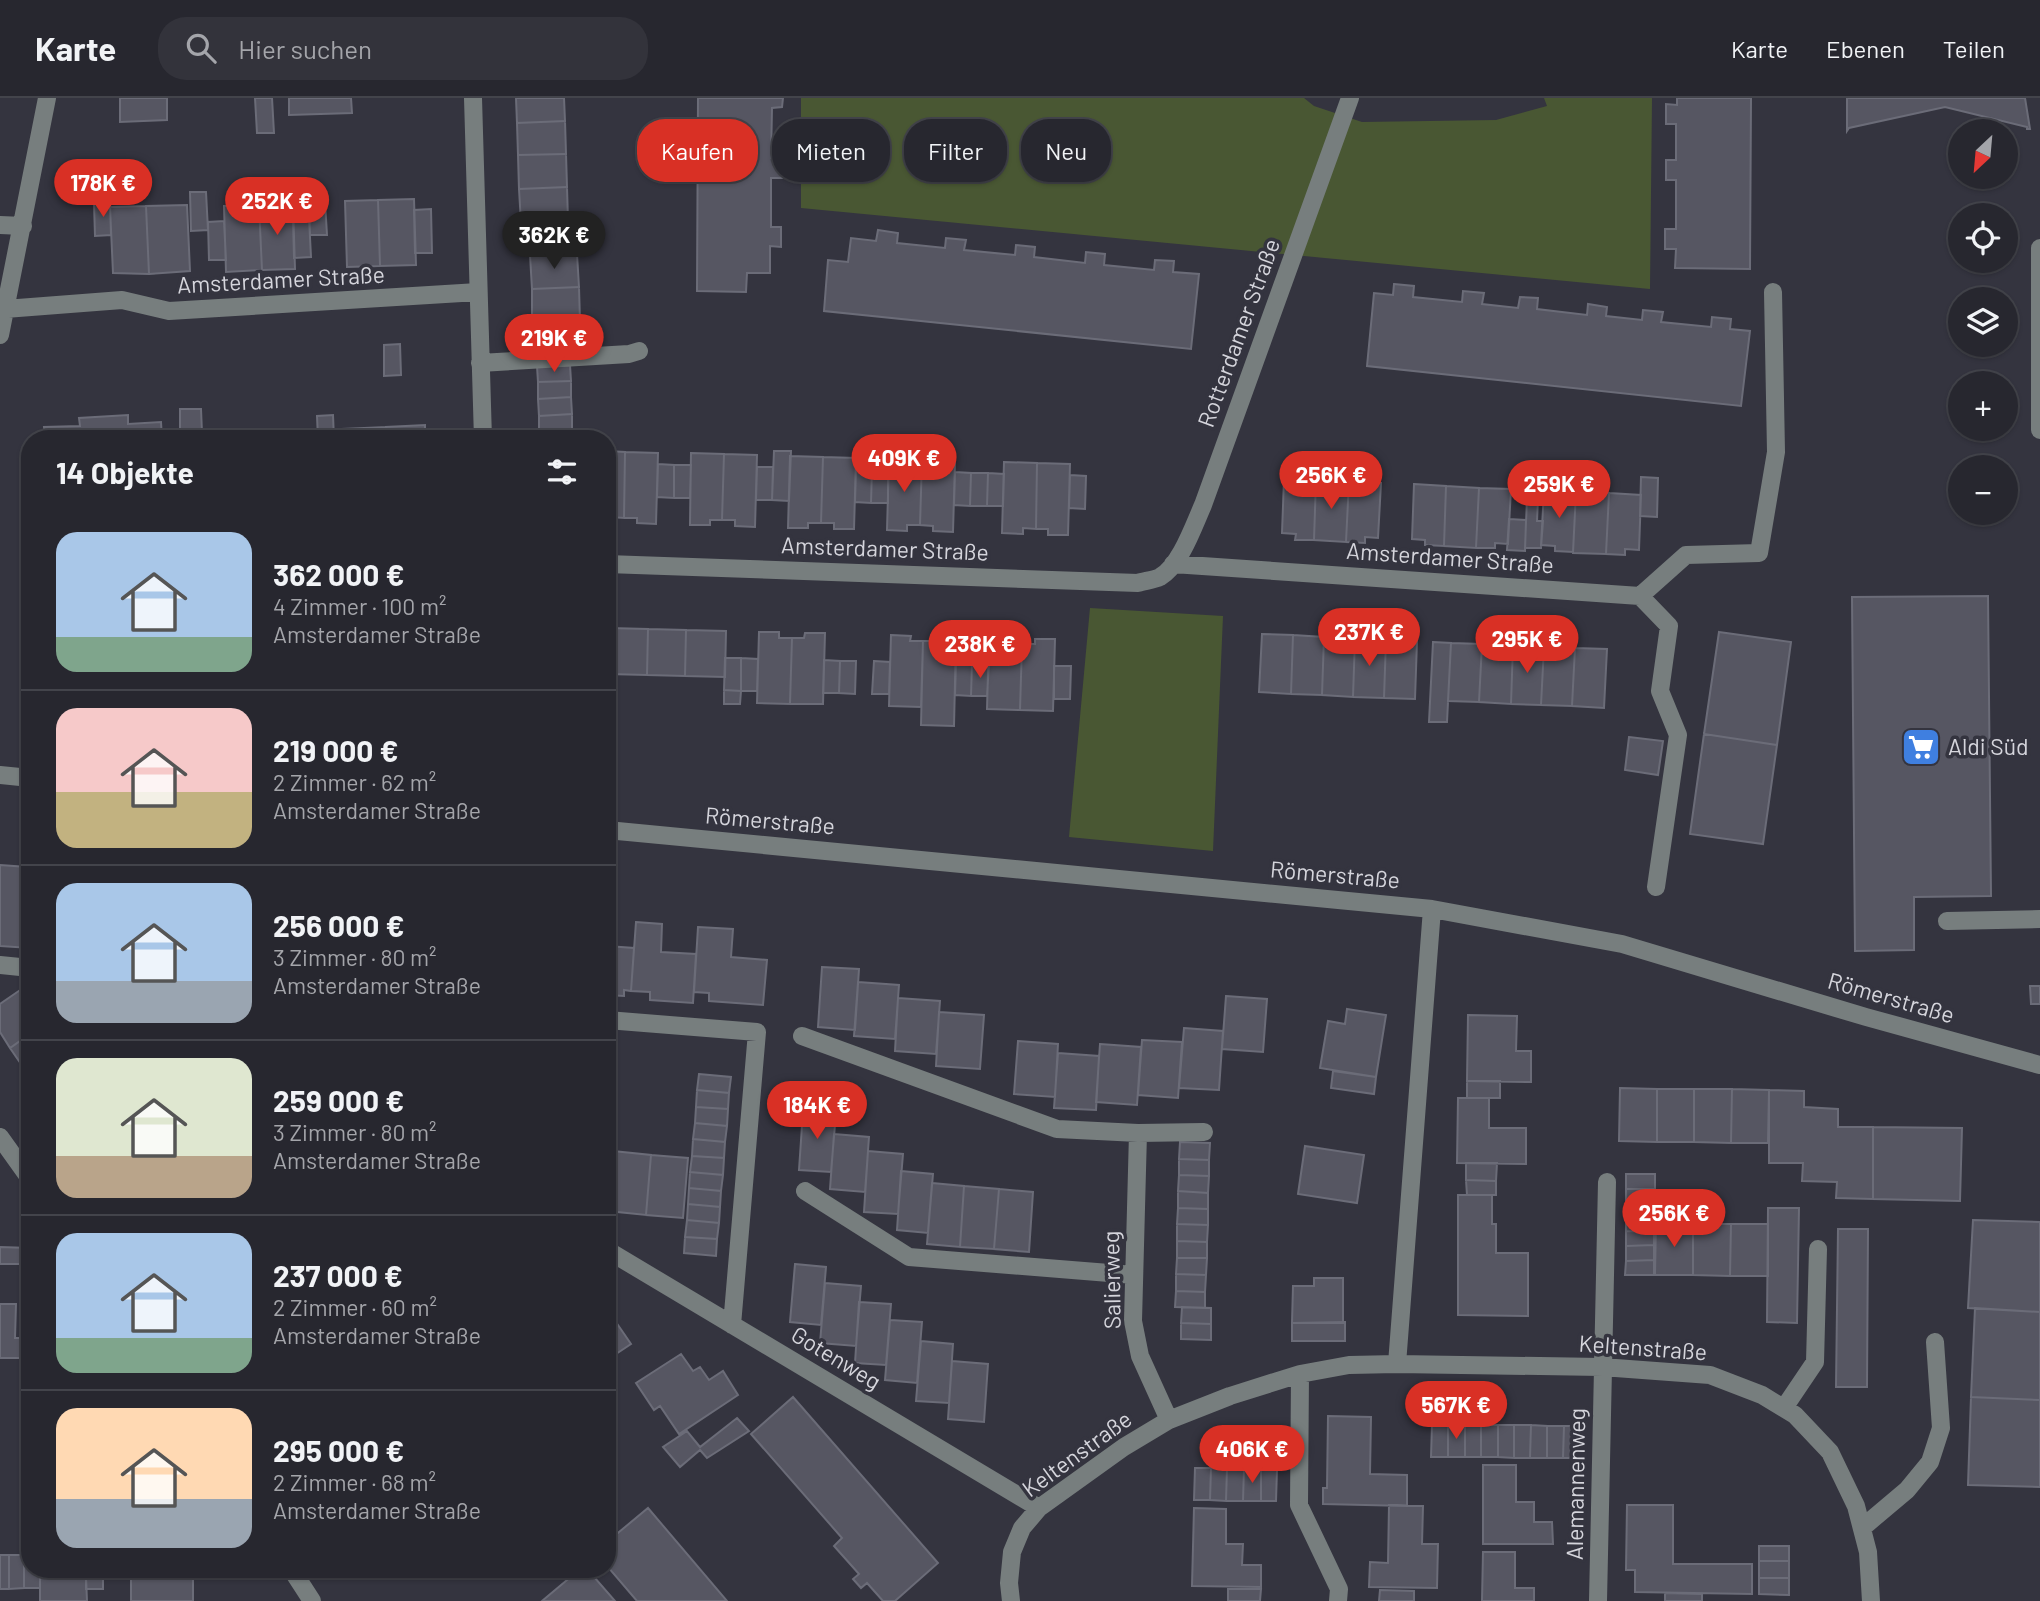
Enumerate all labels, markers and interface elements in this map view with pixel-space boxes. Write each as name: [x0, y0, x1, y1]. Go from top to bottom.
search box: [158, 17, 648, 80]
text: Karte: [35, 28, 116, 68]
icon: search: [182, 29, 220, 67]
text: Hier suchen: [238, 33, 372, 64]
text: Karte: [1731, 34, 1788, 63]
text: Ebenen: [1826, 34, 1905, 63]
text: Teilen: [1943, 34, 2005, 63]
chip: Kaufen: [637, 119, 758, 182]
chip: Mieten: [772, 119, 890, 182]
chip: Filter: [904, 119, 1007, 182]
chip: Neu: [1021, 119, 1111, 182]
north arrow: [1948, 119, 2018, 189]
map controls: [1948, 119, 2018, 525]
pin: 178K €: [46, 159, 160, 219]
text: 178K €: [70, 168, 136, 196]
pin: 252K €: [220, 178, 334, 237]
text: 252K €: [241, 186, 313, 214]
button: locate: [1948, 203, 2018, 273]
pin: 362K €: [497, 212, 611, 271]
text: 362K €: [518, 220, 590, 248]
street label: Rotterdamer Straße: [1191, 235, 1285, 431]
street label: Amsterdamer Straße: [176, 260, 385, 298]
button: layers: [1948, 287, 2018, 357]
pin: 219K €: [497, 314, 611, 374]
text: 219K €: [521, 323, 587, 351]
button: +: [1948, 371, 2018, 441]
pin: 409K €: [847, 434, 961, 494]
text: 409K €: [868, 443, 940, 471]
pin: 256K €: [1274, 452, 1388, 511]
icon: filters: [543, 453, 581, 491]
text: 14 Objekte: [56, 454, 194, 490]
button: −: [1948, 455, 2018, 525]
text: 256K €: [1295, 460, 1367, 488]
pin: 259K €: [1502, 460, 1616, 520]
text: 259K €: [1523, 469, 1595, 497]
street label: Amsterdamer Straße: [781, 530, 989, 566]
street label: Amsterdamer Straße: [1345, 536, 1555, 578]
text: 362 000 €: [273, 556, 404, 592]
icon: home: [112, 560, 196, 644]
text: 4 Zimmer · 100 m²: [273, 592, 446, 620]
pin: 237K €: [1312, 608, 1426, 668]
pin: 295K €: [1470, 616, 1584, 675]
text: 237K €: [1334, 617, 1404, 645]
text: Amsterdamer Straße: [273, 620, 481, 648]
pin: 238K €: [923, 620, 1037, 680]
text: 295K €: [1491, 624, 1563, 652]
text: 238K €: [944, 629, 1016, 657]
supermarket icon: Aldi Süd: [1900, 726, 1942, 768]
text: 219 000 €: [273, 732, 399, 768]
place label: Aldi Süd: [1948, 732, 2029, 760]
icon: home: [112, 736, 196, 820]
text: 2 Zimmer · 62 m²: [273, 768, 436, 796]
text: Amsterdamer Straße: [273, 796, 481, 824]
street label: Römerstraße: [704, 800, 836, 840]
street label: Römerstraße: [1269, 854, 1401, 894]
text: 256 000 €: [273, 907, 404, 943]
icon: home: [112, 911, 196, 995]
text: 3 Zimmer · 80 m²: [273, 943, 437, 971]
street label: Römerstraße: [1825, 966, 1958, 1028]
text: Amsterdamer Straße: [273, 971, 481, 999]
text: 259 000 €: [273, 1082, 404, 1118]
pin: 184K €: [760, 1082, 874, 1141]
icon: home: [112, 1086, 196, 1170]
text: 184K €: [783, 1090, 851, 1118]
text: 3 Zimmer · 80 m²: [273, 1118, 437, 1146]
text: Amsterdamer Straße: [273, 1146, 481, 1174]
pin: 256K €: [1617, 1190, 1731, 1249]
text: 256K €: [1638, 1198, 1710, 1226]
street label: Salierweg: [1096, 1231, 1126, 1329]
text: 237 000 €: [273, 1257, 403, 1293]
icon: home: [112, 1261, 196, 1345]
text: 2 Zimmer · 60 m²: [273, 1293, 437, 1321]
street label: Gotenweg: [787, 1319, 886, 1395]
text: Amsterdamer Straße: [273, 1321, 481, 1349]
street label: Keltenstraße: [1578, 1329, 1708, 1365]
pin: 567K €: [1399, 1382, 1513, 1441]
text: 567K €: [1421, 1390, 1491, 1418]
street label: Keltenstraße: [1016, 1404, 1137, 1502]
street label: Alemannenweg: [1560, 1408, 1590, 1560]
pin: 406K €: [1195, 1426, 1309, 1485]
text: 295 000 €: [273, 1432, 404, 1468]
text: 406K €: [1216, 1434, 1288, 1462]
icon: home: [112, 1436, 196, 1520]
text: 2 Zimmer · 68 m²: [273, 1468, 436, 1496]
text: Amsterdamer Straße: [273, 1496, 481, 1524]

